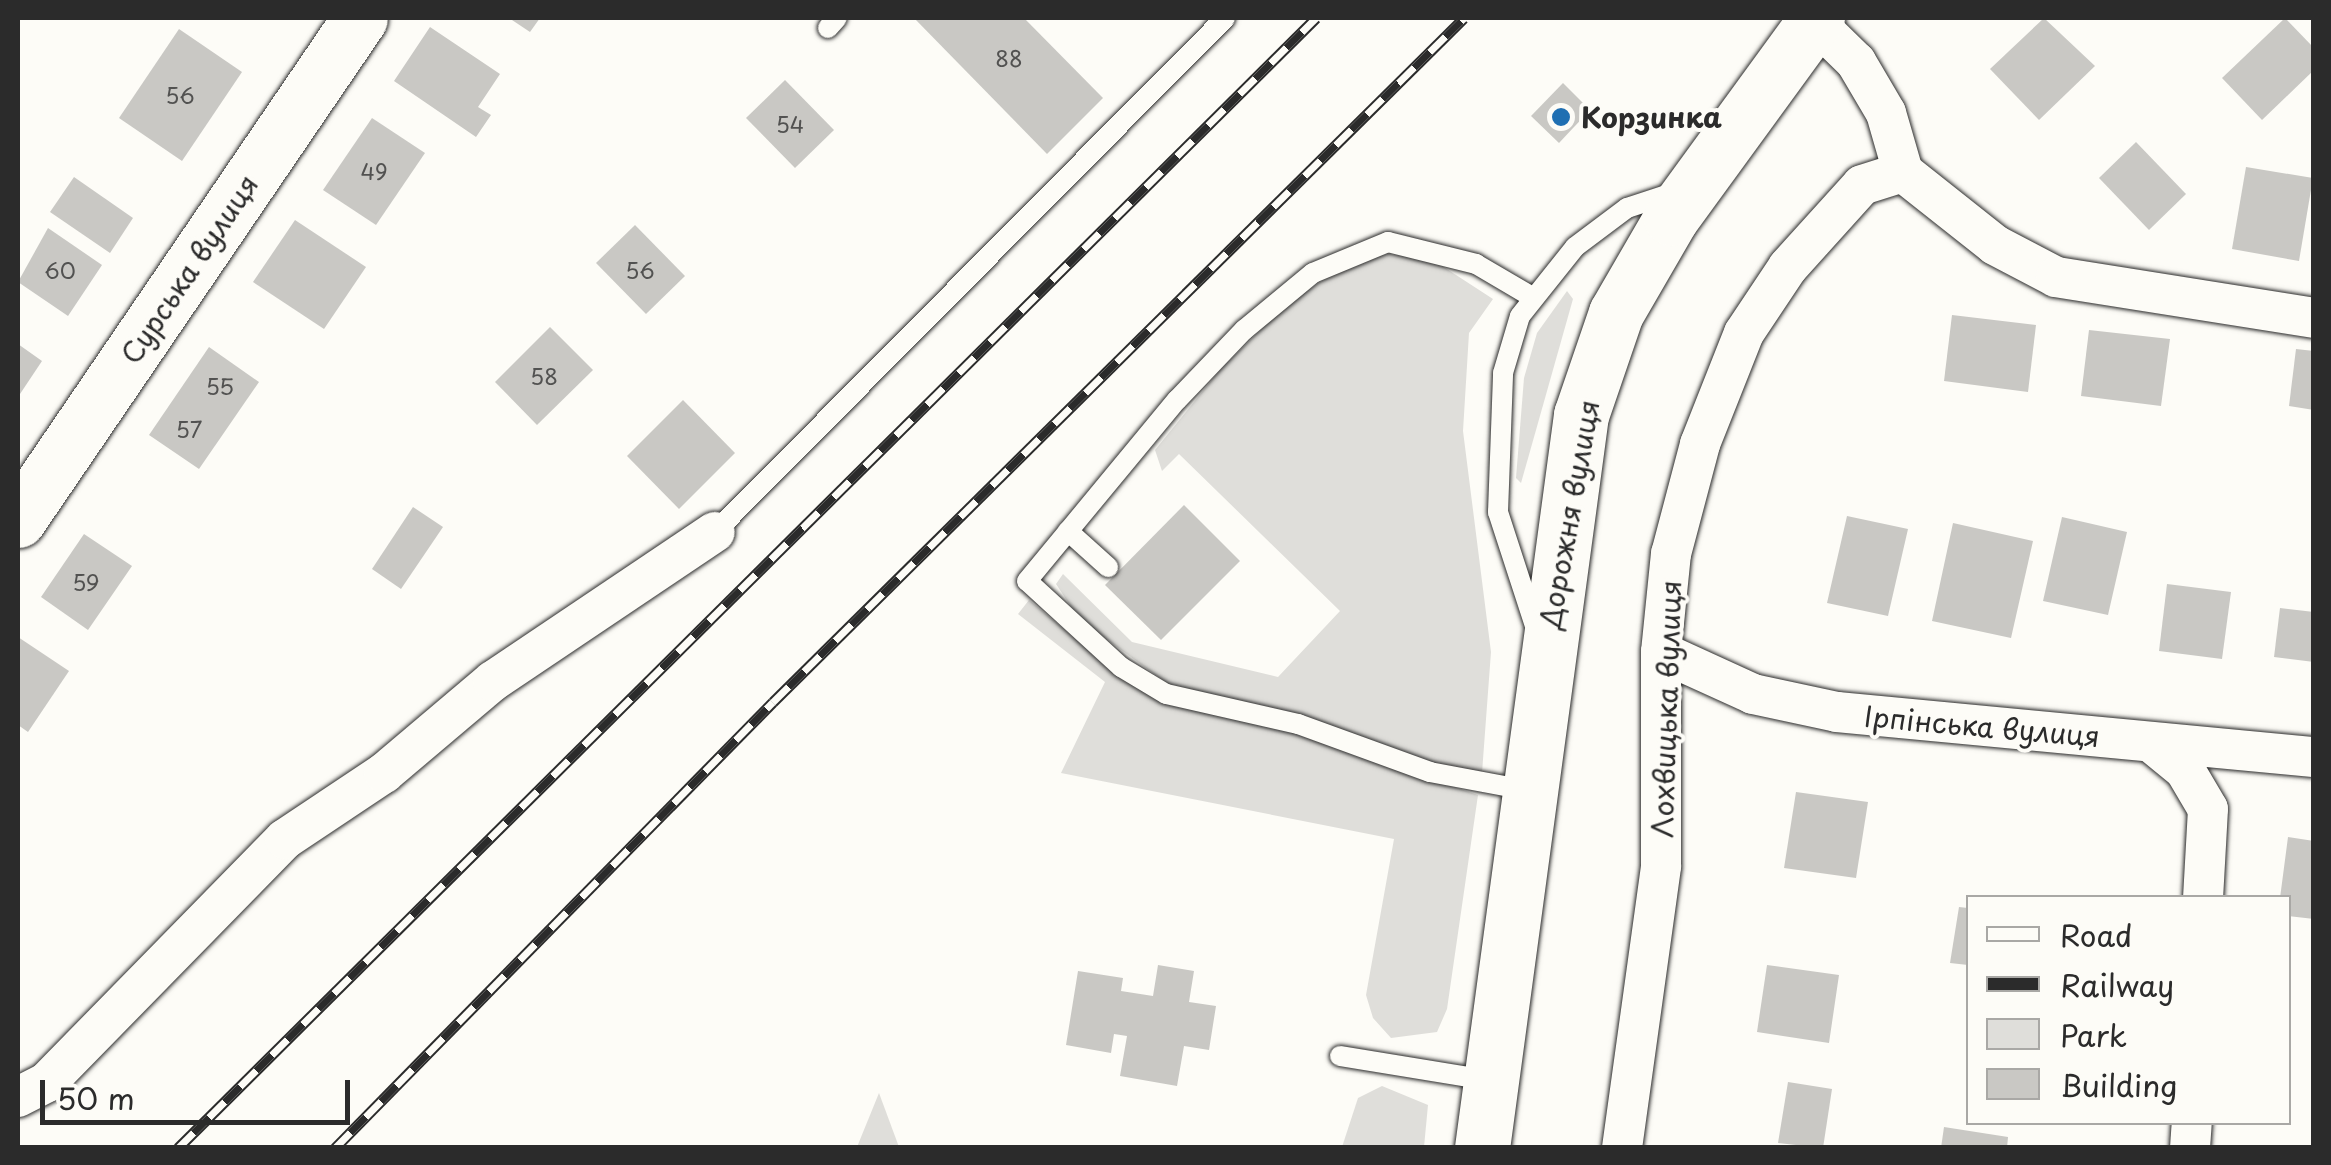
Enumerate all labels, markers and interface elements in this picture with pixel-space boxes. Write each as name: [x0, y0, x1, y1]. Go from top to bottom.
house number: 88: [995, 45, 1023, 71]
house number: 56: [165, 82, 195, 108]
place label: Корзинка: [1581, 100, 1722, 134]
marker: Корзинка: [1550, 106, 1572, 128]
house number: 54: [776, 111, 804, 137]
house number: 49: [360, 158, 388, 184]
street label: Сурська вулиця: [113, 168, 265, 370]
house number: 60: [44, 257, 76, 283]
house number: 56: [625, 257, 655, 283]
house number: 58: [530, 363, 558, 389]
house number: 55: [206, 373, 234, 399]
street label: Дорожня вулиця: [1532, 396, 1606, 632]
house number: 57: [176, 416, 202, 442]
house number: 59: [72, 569, 100, 595]
street label: Лохвицька вулиця: [1645, 579, 1687, 839]
street label: Ірпінська вулиця: [1862, 699, 2102, 753]
legend: [1966, 895, 2291, 1125]
text: Road: [2060, 912, 2133, 957]
text: Railway: [2060, 962, 2174, 1007]
text: Park: [2060, 1012, 2127, 1057]
scale bar: [45, 1060, 355, 1122]
text: Building: [2060, 1062, 2177, 1107]
text: 50 m: [57, 1075, 135, 1120]

